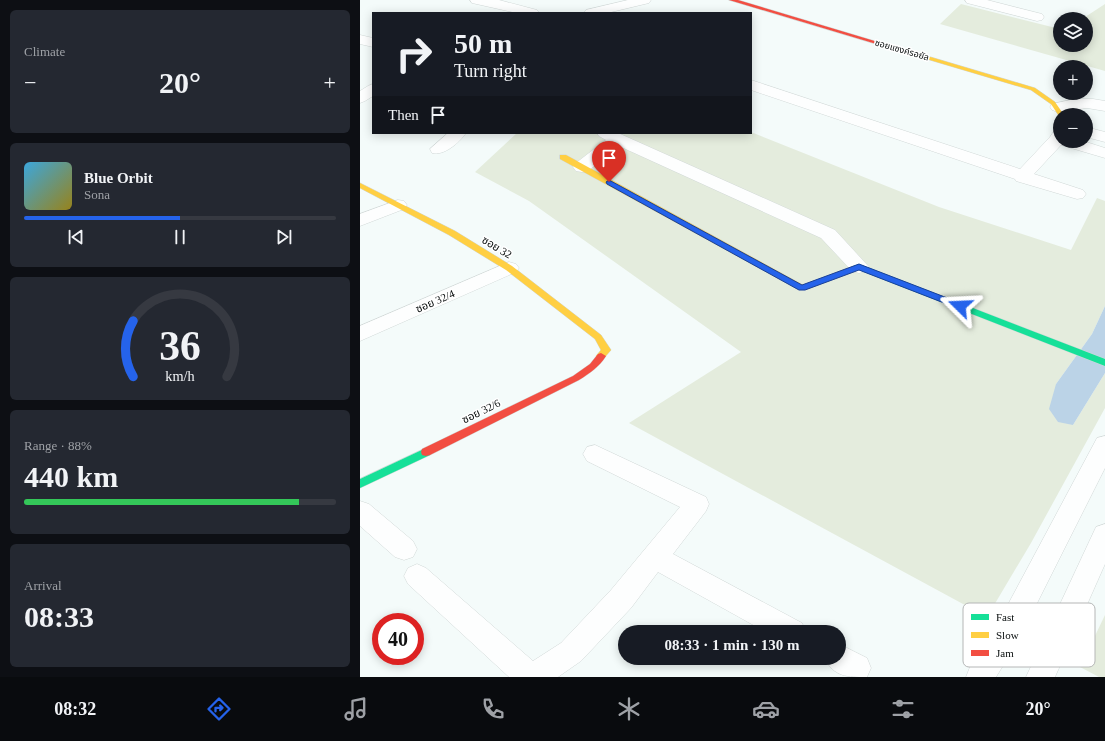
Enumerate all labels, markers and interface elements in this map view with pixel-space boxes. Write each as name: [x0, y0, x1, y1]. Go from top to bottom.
map controls: [1053, 12, 1093, 148]
button: layers: [1053, 12, 1093, 52]
icon: right: [388, 28, 440, 80]
text: 50 m: [454, 28, 512, 59]
street label: ซอยแซงค์รอยัล: [874, 37, 930, 63]
text: Climate: [24, 44, 65, 59]
button: +: [1053, 60, 1093, 100]
text: Turn right: [454, 61, 527, 81]
text: 20°: [159, 66, 201, 99]
text: −: [24, 70, 36, 95]
text: +: [324, 70, 336, 95]
icon: arrive: [427, 104, 449, 126]
text: Then: [388, 107, 419, 123]
button: −: [1053, 108, 1093, 148]
pin: [592, 141, 626, 182]
icon: arrive: [598, 147, 620, 169]
text: Blue Orbit: [84, 170, 153, 186]
text: Sona: [84, 187, 110, 202]
icon: previous: [65, 226, 87, 248]
icon: pause: [169, 226, 191, 248]
icon: next: [273, 226, 295, 248]
street label: ซอย 32: [480, 233, 514, 261]
position arrow: [939, 285, 981, 327]
street label: ซอย 32/4: [414, 287, 457, 315]
text: 36: [159, 322, 201, 368]
text: km/h: [165, 367, 195, 383]
street label: ซอย 32/6: [460, 396, 503, 425]
text: Range · 88%: [24, 438, 92, 453]
text: 440 km: [24, 460, 118, 493]
text: Arrival: [24, 578, 62, 593]
text: 08:33: [24, 600, 94, 633]
legend: [963, 603, 1095, 667]
text: Fast: [996, 611, 1014, 623]
speed limit sign: 40: [372, 613, 424, 665]
text: Slow: [996, 629, 1019, 641]
text: 08:33 · 1 min · 130 m: [665, 637, 800, 653]
text: Jam: [996, 647, 1014, 659]
icon: directions: [205, 695, 233, 723]
icon: music: [342, 695, 370, 723]
icon: phone: [479, 695, 507, 723]
icon: climate: [615, 695, 643, 723]
icon: car: [752, 695, 780, 723]
icon: filters: [889, 695, 917, 723]
text: 08:32: [54, 699, 96, 719]
text: 20°: [1025, 699, 1051, 719]

